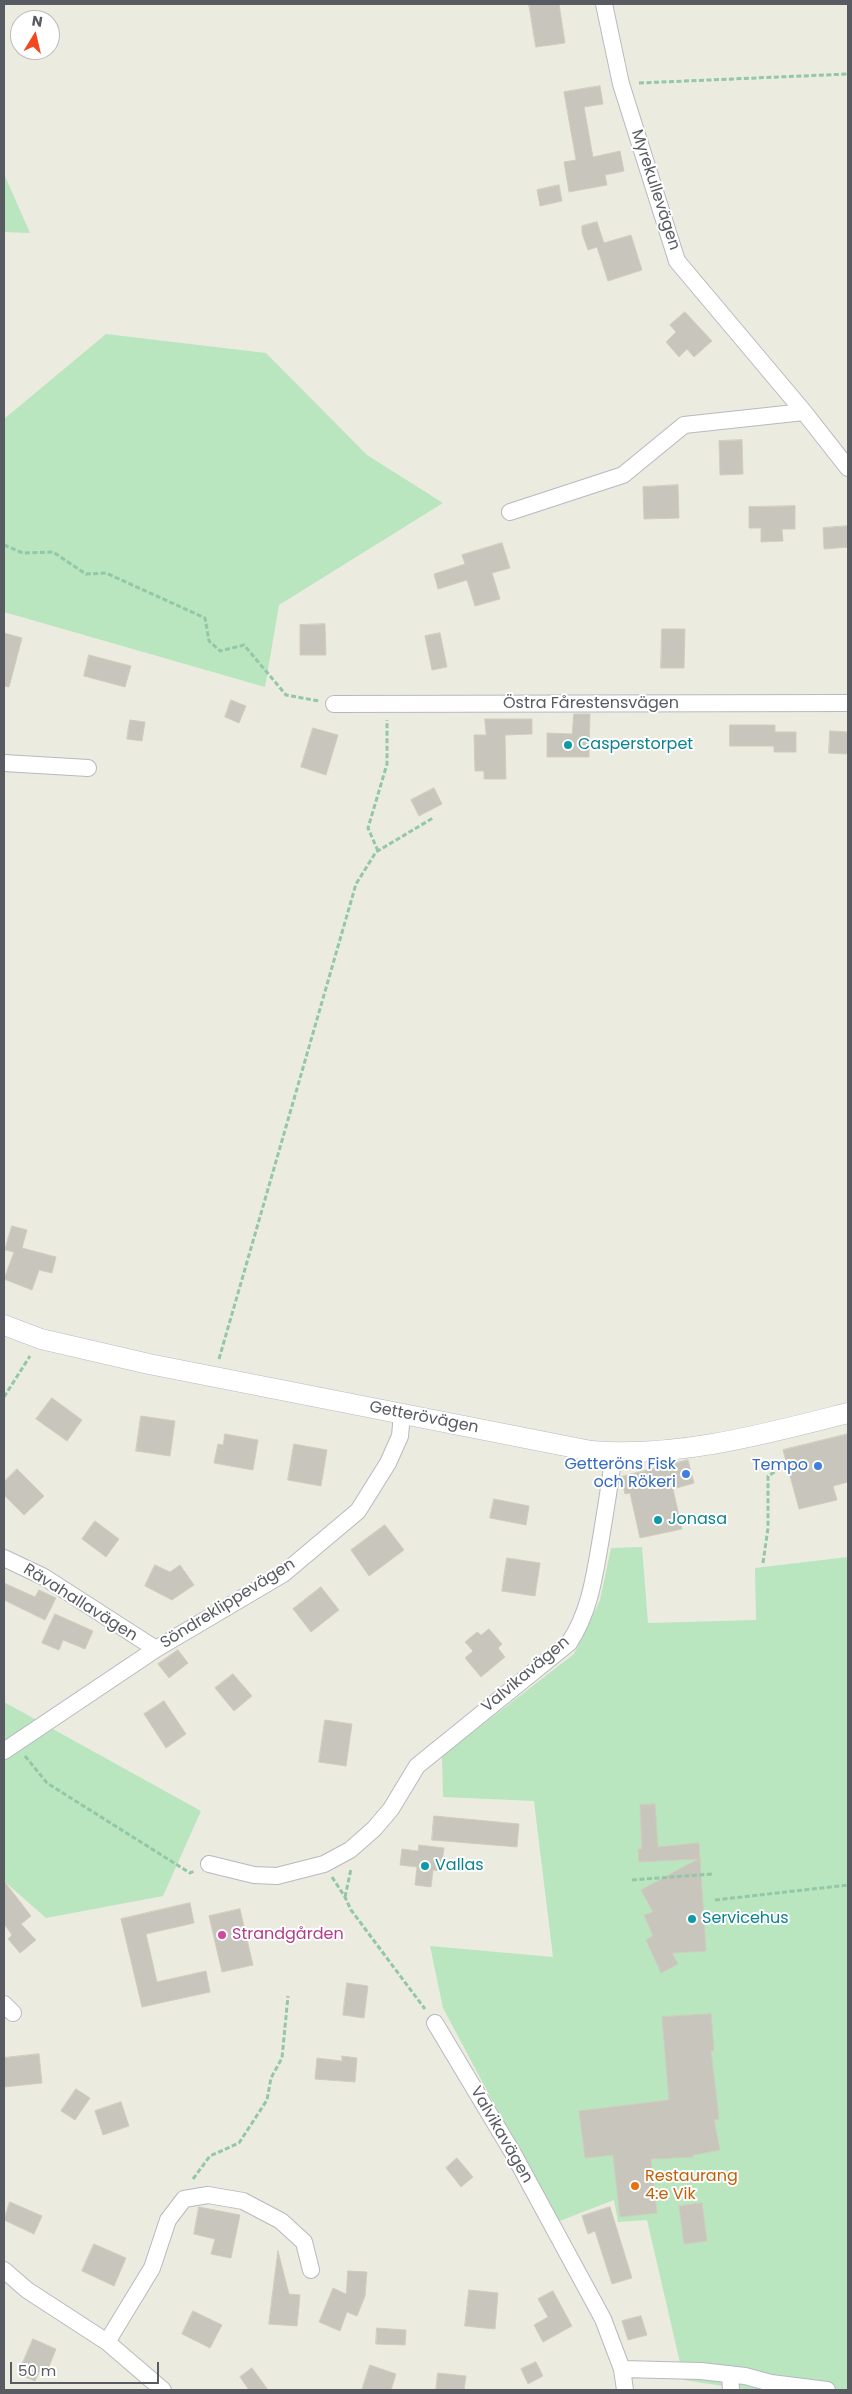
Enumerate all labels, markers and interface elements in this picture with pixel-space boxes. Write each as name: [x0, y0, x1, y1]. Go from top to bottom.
north arrow: [10, 10, 60, 60]
text: N: [30, 10, 44, 32]
street label: Myrekullevägen: [626, 127, 684, 253]
street label: Östra Fårestensvägen: [503, 694, 679, 714]
place label: Casperstorpet: [578, 735, 693, 755]
marker: Casperstorpet: [562, 739, 574, 751]
street label: Getterövägen: [368, 1398, 480, 1438]
place label: Getteröns Fisk och Rökeri: [564, 1455, 676, 1493]
place label: Tempo: [752, 1456, 808, 1476]
marker: Tempo: [812, 1460, 824, 1472]
marker: Getteröns Fisk och Rökeri: [680, 1468, 692, 1480]
place label: Jonasa: [668, 1510, 727, 1530]
marker: Jonasa: [652, 1514, 664, 1526]
street label: Söndreklippevägen: [157, 1555, 299, 1653]
street label: Rävahallavägen: [19, 1560, 141, 1646]
street label: Valvikavägen: [478, 1633, 574, 1717]
place label: Vallas: [435, 1856, 484, 1876]
marker: Vallas: [419, 1860, 431, 1872]
place label: Servicehus: [702, 1909, 789, 1929]
marker: Servicehus: [686, 1913, 698, 1925]
place label: Strandgården: [232, 1925, 344, 1945]
marker: Strandgården: [216, 1929, 228, 1941]
street label: Valvikavägen: [466, 2083, 536, 2187]
place label: Restaurang 4:e Vik: [645, 2167, 738, 2205]
marker: Restaurang 4:e Vik: [629, 2180, 641, 2192]
scale bar: [12, 2352, 161, 2384]
text: 50 m: [18, 2360, 56, 2381]

